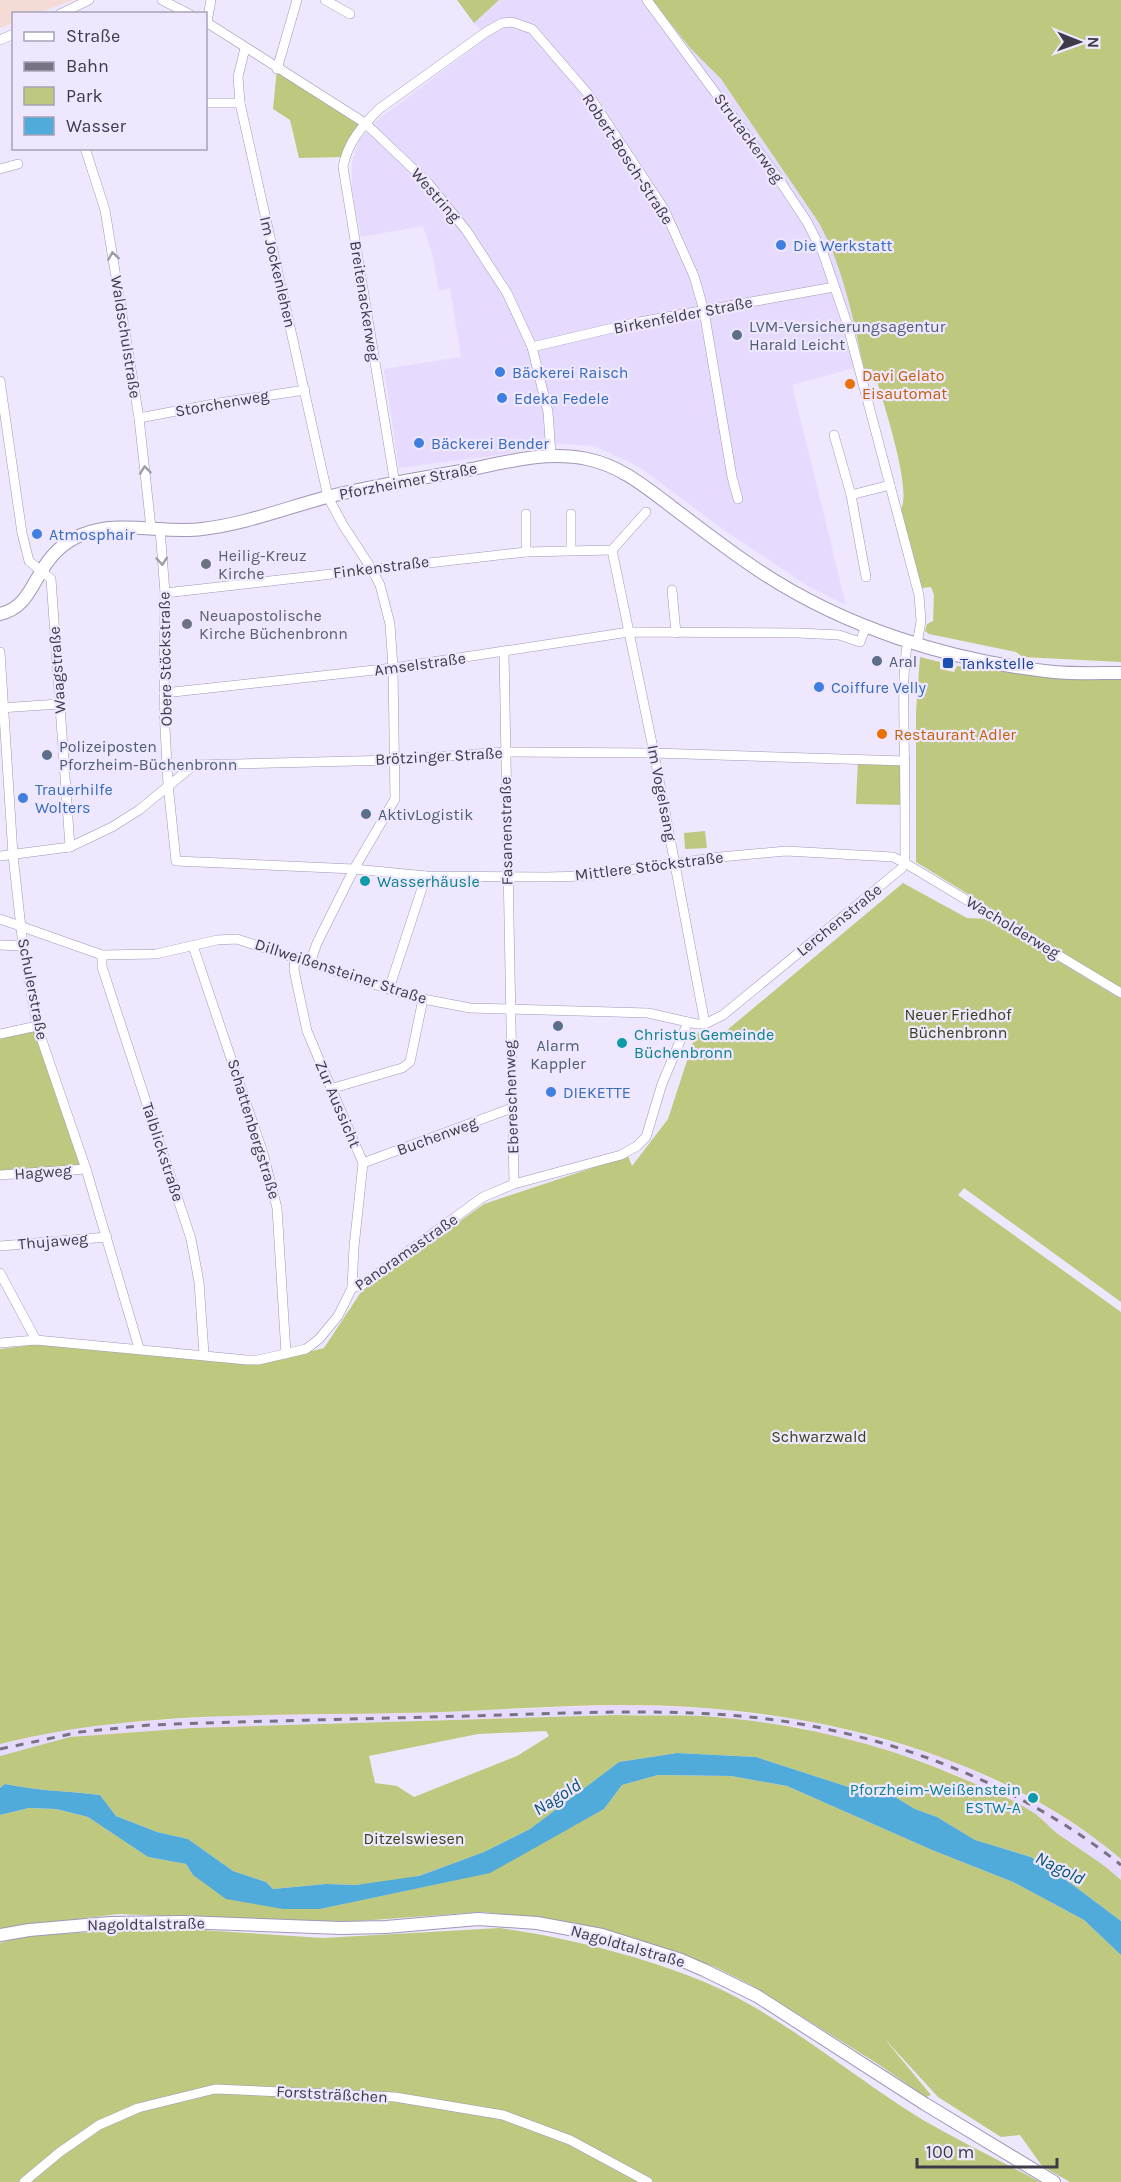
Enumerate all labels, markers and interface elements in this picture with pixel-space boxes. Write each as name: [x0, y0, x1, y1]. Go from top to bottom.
legend: [12, 12, 207, 150]
north arrow: [1049, 12, 1109, 72]
text: Straße: [66, 25, 120, 47]
text: N: [1084, 36, 1103, 48]
text: Bahn: [66, 55, 109, 77]
text: Park: [66, 85, 103, 107]
street label: Strutackerweg: [710, 89, 788, 187]
street label: Robert-Bosch-Straße: [579, 90, 677, 228]
text: Wasser: [66, 115, 127, 137]
street label: Westring: [407, 164, 465, 226]
street label: Im Jockenlehen: [256, 214, 300, 330]
place label: Die Werkstatt: [793, 236, 892, 255]
marker: Die Werkstatt: [774, 238, 788, 252]
street label: Breitenackerweg: [346, 239, 384, 363]
one-way arrow: [107, 251, 120, 261]
street label: Waldschulstraße: [107, 274, 145, 400]
street label: Birkenfelder Straße: [612, 292, 754, 338]
place label: LVM-Versicherungsagentur Harald Leicht: [749, 317, 946, 354]
marker: LVM-Versicherungsagentur Harald Leicht: [730, 328, 744, 342]
place label: Bäckerei Raisch: [512, 363, 629, 382]
marker: Bäckerei Raisch: [493, 365, 507, 379]
place label: Davi Gelato Eisautomat: [862, 366, 947, 403]
marker: Davi Gelato Eisautomat: [843, 377, 857, 391]
street label: Storchenweg: [174, 385, 270, 421]
place label: Edeka Fedele: [514, 389, 609, 408]
marker: Edeka Fedele: [495, 391, 509, 405]
place label: Bäckerei Bender: [431, 434, 549, 453]
marker: Bäckerei Bender: [412, 436, 426, 450]
street label: Pforzheimer Straße: [337, 458, 479, 504]
one-way arrow: [139, 465, 152, 474]
place label: Atmosphair: [49, 525, 135, 544]
marker: Atmosphair: [30, 527, 44, 541]
place label: Heilig-Kreuz Kirche: [218, 546, 307, 583]
street label: Finkenstraße: [332, 552, 430, 582]
one-way arrow: [156, 557, 169, 566]
marker: Heilig-Kreuz Kirche: [199, 557, 213, 571]
street label: Obere Stöckstraße: [154, 592, 176, 726]
place label: Neuapostolische Kirche Büchenbronn: [199, 606, 348, 643]
marker: Neuapostolische Kirche Büchenbronn: [180, 617, 194, 631]
street label: Waagstraße: [44, 626, 70, 714]
street label: Amselstraße: [373, 648, 467, 680]
place label: Aral: [889, 652, 917, 671]
marker: Aral: [870, 654, 884, 668]
place label: Tankstelle: [960, 654, 1034, 673]
marker: Tankstelle: [941, 656, 955, 670]
place label: Coiffure Velly: [831, 678, 926, 697]
marker: Coiffure Velly: [812, 680, 826, 694]
place label: Restaurant Adler: [894, 725, 1016, 744]
marker: Restaurant Adler: [875, 727, 889, 741]
place label: Polizeiposten Pforzheim-Büchenbronn: [59, 737, 237, 774]
street label: Brötzinger Straße: [375, 743, 503, 769]
street label: Im Vogelsang: [643, 743, 681, 843]
marker: Polizeiposten Pforzheim-Büchenbronn: [40, 748, 54, 762]
street label: Fasanenstraße: [496, 777, 516, 885]
place label: Trauerhilfe Wolters: [35, 780, 113, 817]
marker: Trauerhilfe Wolters: [16, 791, 30, 805]
place label: AktivLogistik: [378, 805, 473, 824]
marker: AktivLogistik: [359, 807, 373, 821]
street label: Mittlere Stöckstraße: [574, 847, 724, 885]
place label: Wasserhäusle: [377, 872, 480, 891]
marker: Wasserhäusle: [358, 874, 372, 888]
street label: Lerchenstraße: [792, 880, 886, 960]
street label: Wacholderweg: [963, 892, 1063, 962]
street label: Dillweißensteiner Straße: [253, 934, 429, 1008]
street label: Schulerstraße: [14, 937, 52, 1041]
park label: Neuer Friedhof Büchenbronn: [904, 1005, 1012, 1042]
marker: Alarm Kappler: [551, 1019, 565, 1033]
place label: Christus Gemeinde Büchenbronn: [634, 1025, 774, 1062]
place label: Alarm Kappler: [530, 1036, 586, 1073]
marker: Christus Gemeinde Büchenbronn: [615, 1036, 629, 1050]
street label: Ebereschenweg: [500, 1040, 522, 1154]
street label: Schattenbergstraße: [224, 1057, 284, 1201]
street label: Zur Aussicht: [311, 1057, 365, 1151]
place label: DIEKETTE: [563, 1083, 631, 1102]
marker: DIEKETTE: [544, 1085, 558, 1099]
street label: Talblickstraße: [138, 1100, 188, 1204]
street label: Buchenweg: [394, 1113, 480, 1159]
street label: Hagweg: [14, 1161, 72, 1183]
street label: Panoramastraße: [351, 1209, 461, 1295]
street label: Thujaweg: [17, 1228, 89, 1254]
park label: Schwarzwald: [771, 1427, 867, 1446]
water label: Nagold: [529, 1774, 585, 1820]
place label: Pforzheim-Weißenstein ESTW-A: [850, 1780, 1021, 1817]
marker: Pforzheim-Weißenstein ESTW-A: [1026, 1791, 1040, 1805]
park label: Ditzelswiesen: [364, 1829, 464, 1848]
water label: Nagold: [1032, 1846, 1089, 1890]
street label: Nagoldtalstraße: [87, 1913, 205, 1935]
street label: Nagoldtalstraße: [569, 1921, 687, 1971]
street label: Forststräßchen: [276, 2082, 388, 2106]
scale bar: [917, 2131, 1056, 2169]
text: 100 m: [926, 2141, 974, 2163]

